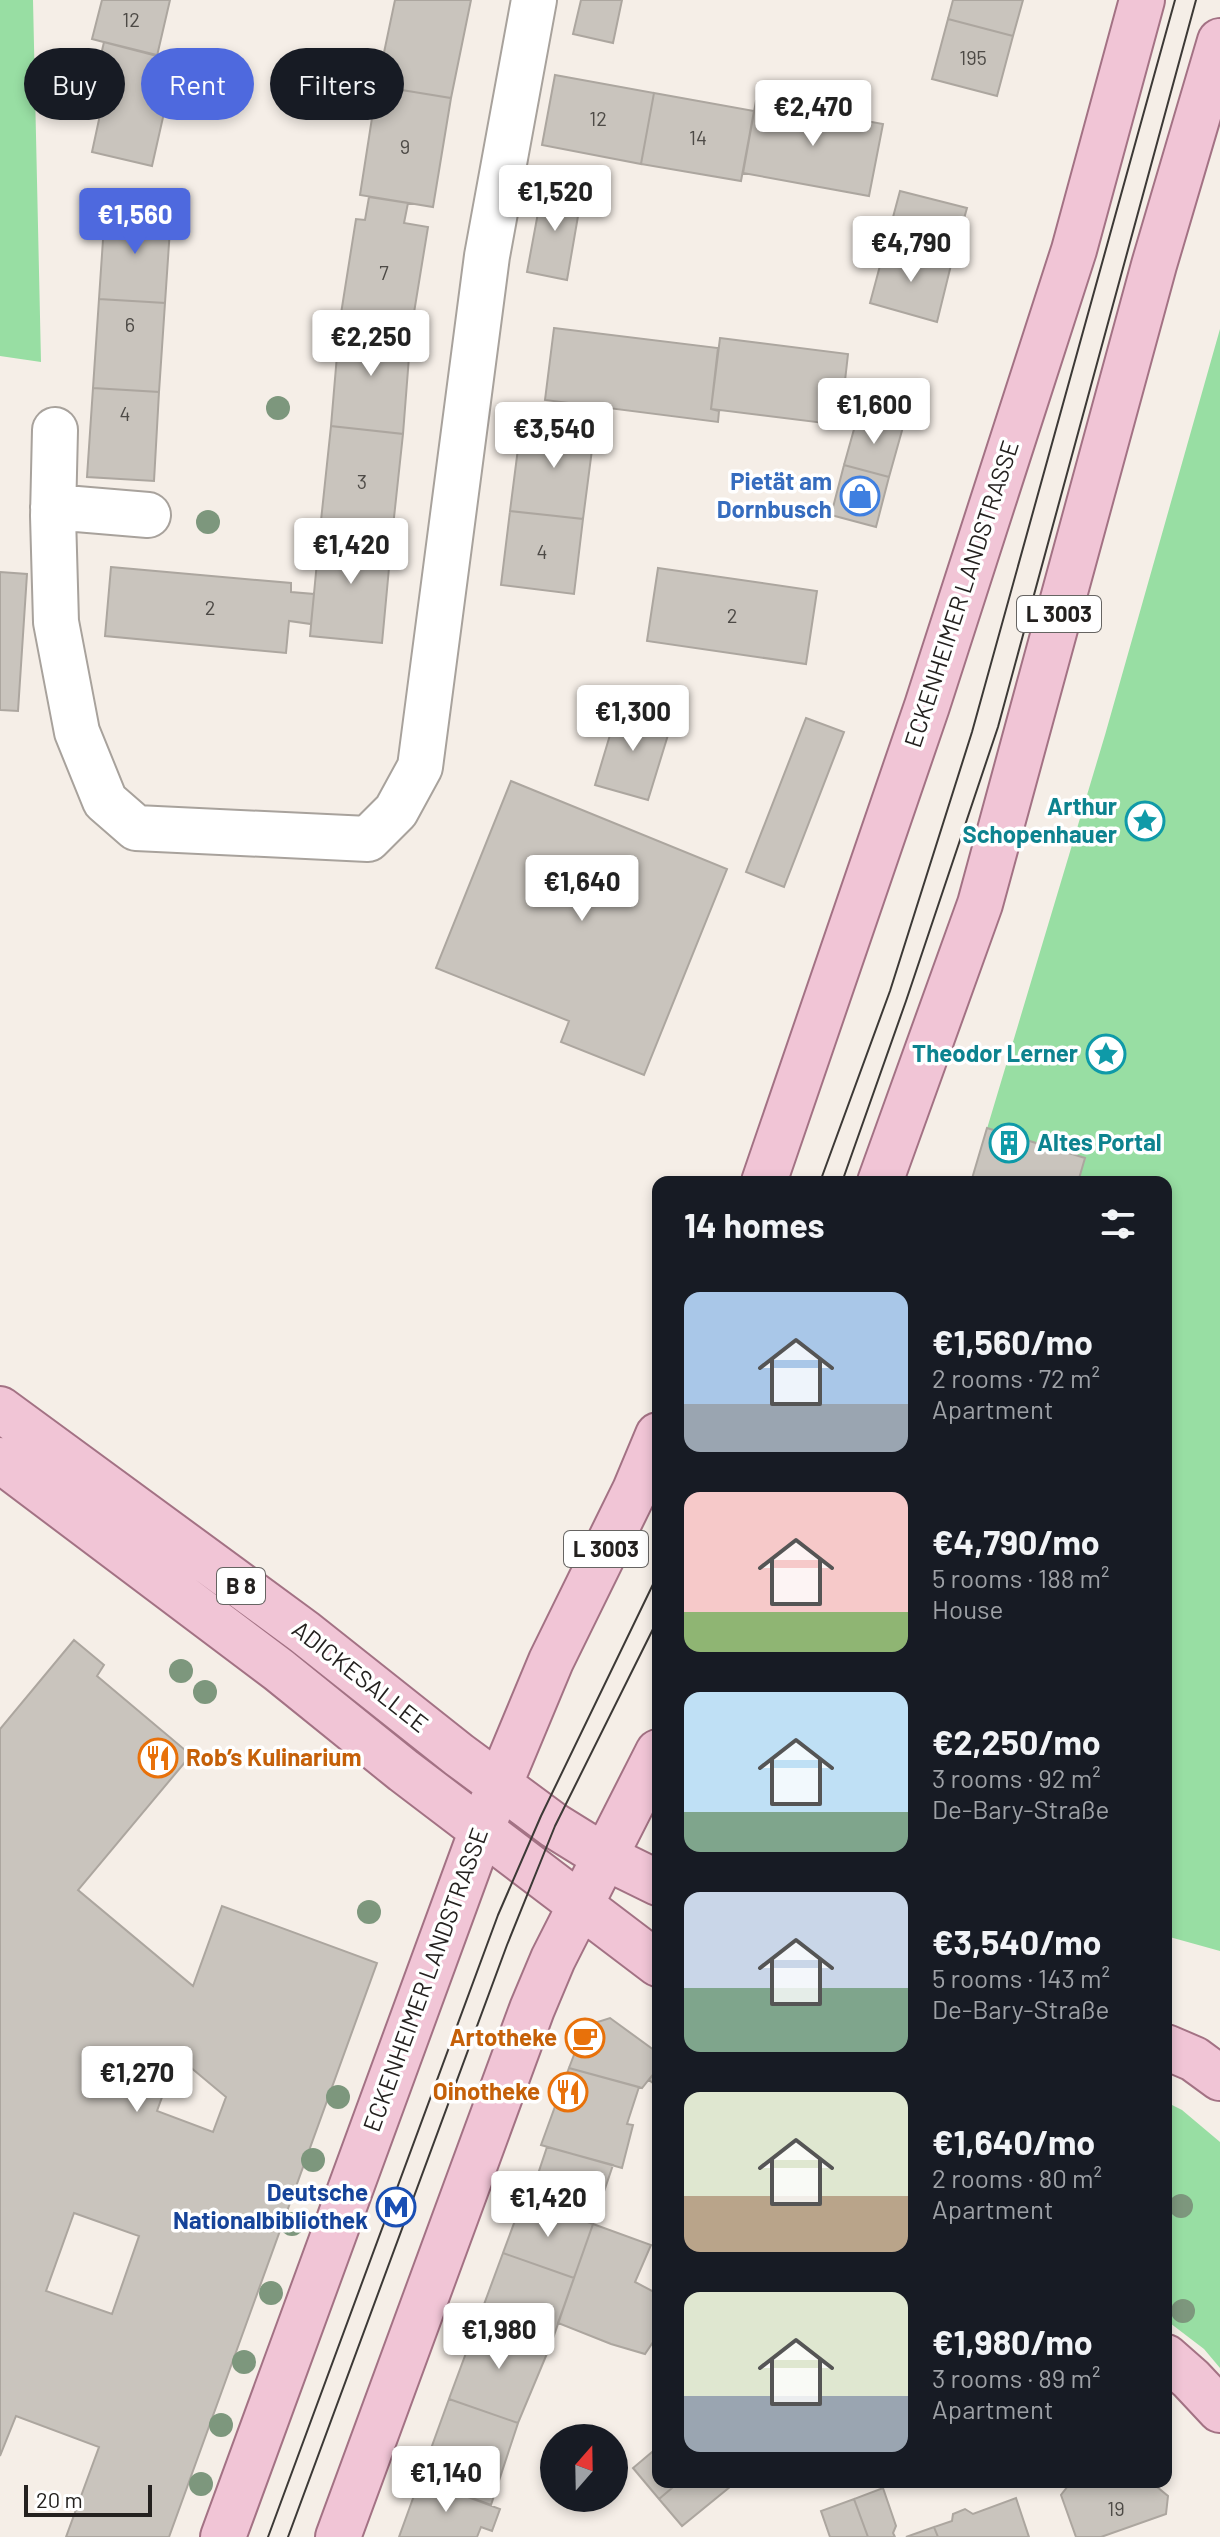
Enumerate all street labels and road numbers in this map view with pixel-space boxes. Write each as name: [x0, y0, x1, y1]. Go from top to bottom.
street label: ECKENHEIMER LANDSTRASSE: [897, 436, 1024, 751]
road number: L 3003: [1017, 596, 1101, 632]
road number: L 3003: [564, 1531, 648, 1567]
road number: B 8: [217, 1568, 265, 1604]
street label: ADICKESALLEE: [287, 1614, 435, 1738]
street label: ECKENHEIMER LANDSTRASSE: [356, 1824, 493, 2135]

